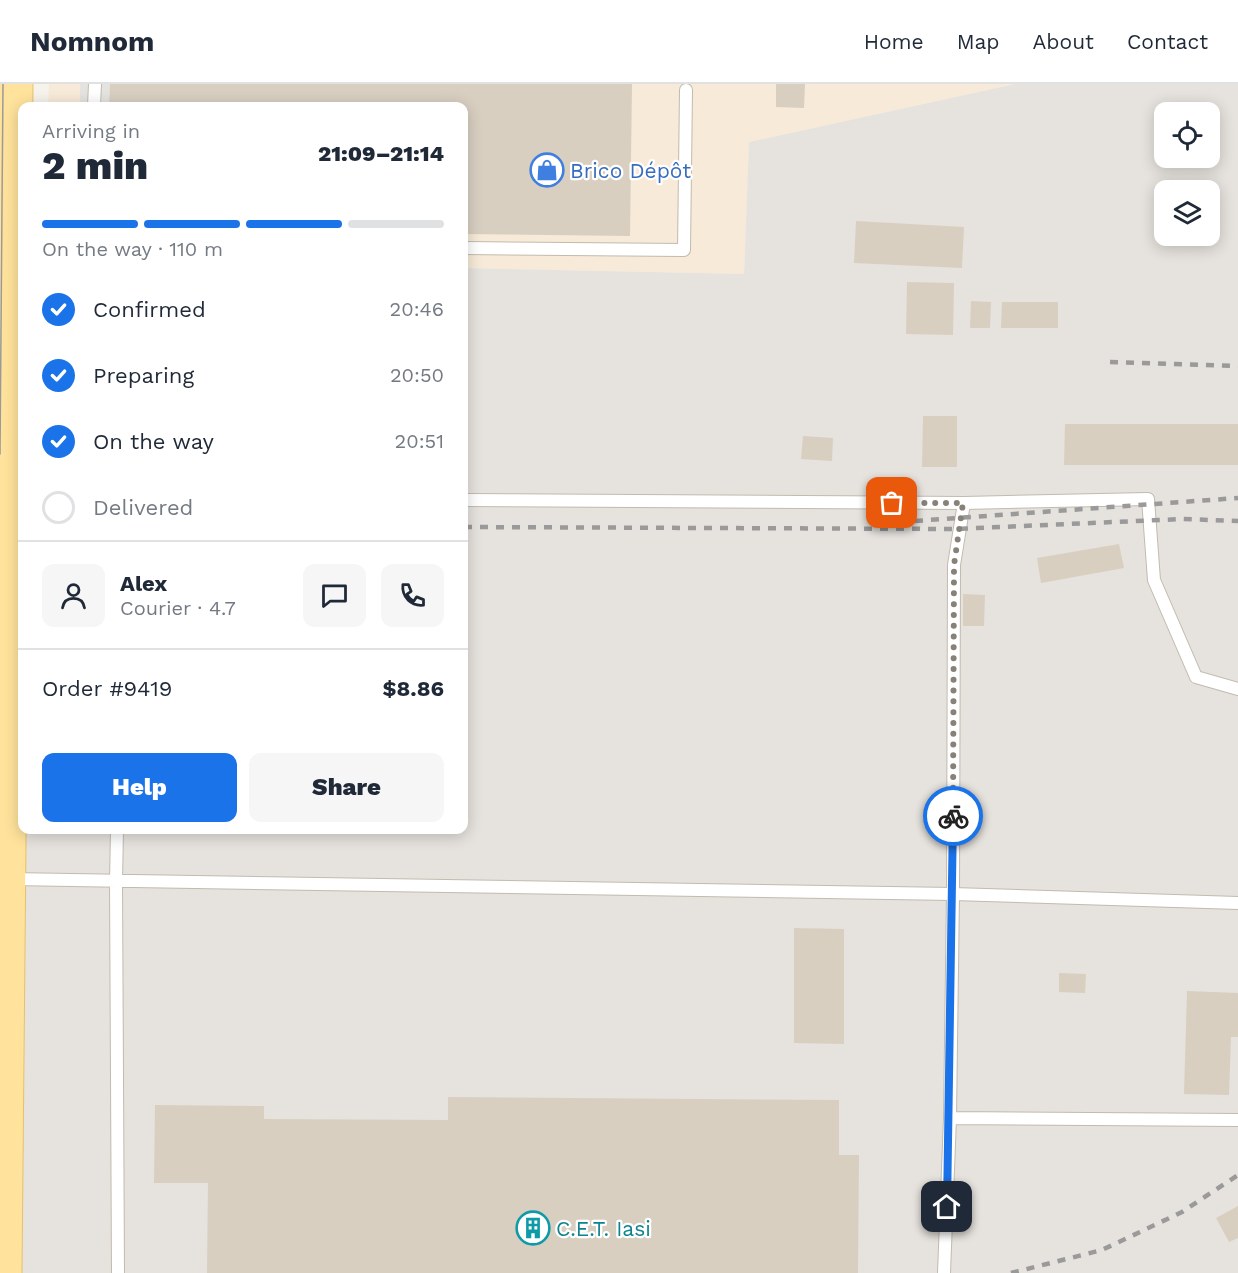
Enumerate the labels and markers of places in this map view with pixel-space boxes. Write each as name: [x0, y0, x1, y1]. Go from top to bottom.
shop icon: Brico Dépôt: [529, 152, 565, 188]
place label: Brico Dépôt: [570, 158, 691, 183]
pin: [866, 477, 917, 528]
pin: [921, 1181, 972, 1232]
building icon: C.E.T. Iasi: [515, 1210, 551, 1246]
place label: C.E.T. Iasi: [556, 1216, 651, 1241]

